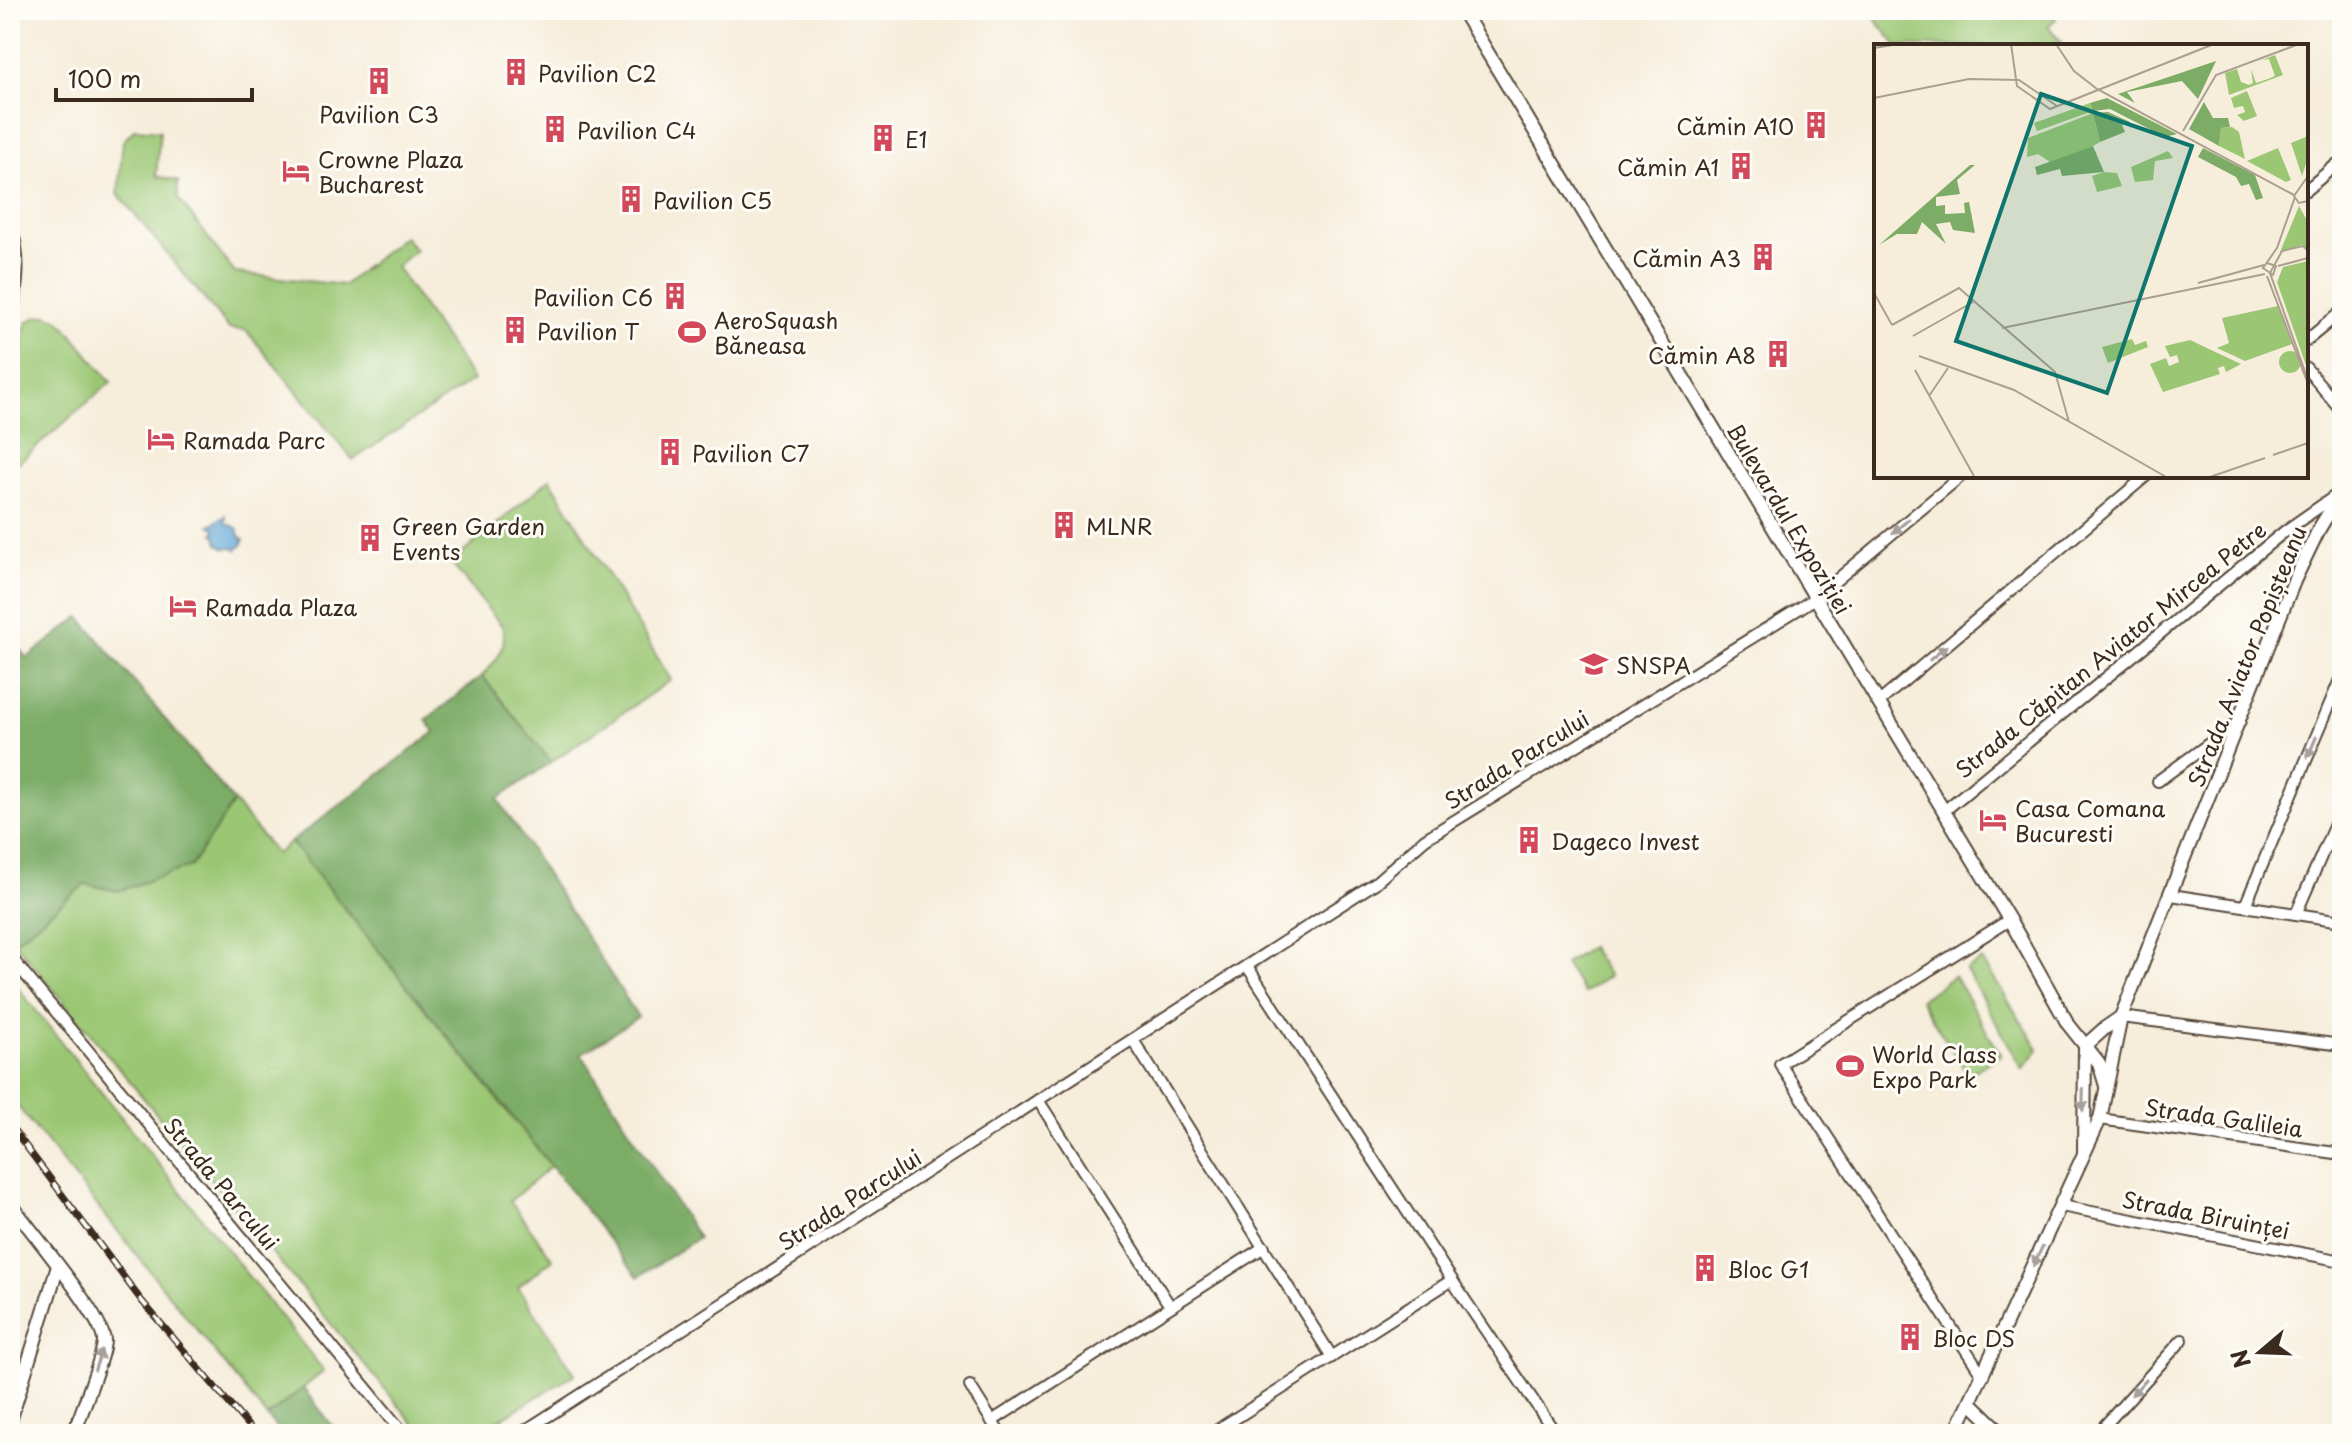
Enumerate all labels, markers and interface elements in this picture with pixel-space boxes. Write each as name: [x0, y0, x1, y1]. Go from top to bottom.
inset map: [1874, 44, 2308, 478]
scale bar: [56, 52, 252, 102]
place label: Pavilion C2: [538, 56, 657, 89]
building icon: Pavilion C2: [501, 57, 531, 87]
text: 100 m: [68, 60, 141, 96]
building icon: Pavilion C3: [364, 66, 394, 96]
place label: Pavilion C3: [319, 97, 439, 130]
place label: Cămin A10: [1676, 109, 1794, 142]
building icon: Cămin A10: [1801, 110, 1831, 140]
place label: Pavilion C4: [577, 113, 697, 146]
building icon: Pavilion C4: [540, 114, 570, 144]
place label: E1: [905, 122, 927, 155]
building icon: E1: [868, 123, 898, 153]
place label: Crowne Plaza Bucharest: [318, 142, 463, 200]
place label: Cămin A1: [1617, 150, 1719, 183]
building icon: Cămin A1: [1726, 151, 1756, 181]
hotel icon: Crowne Plaza Bucharest: [281, 156, 311, 186]
place label: Pavilion C5: [653, 183, 772, 216]
building icon: Pavilion C5: [616, 184, 646, 214]
place label: Cămin A3: [1632, 241, 1741, 274]
building icon: Cămin A3: [1748, 242, 1778, 272]
place label: Pavilion C6: [533, 280, 653, 313]
building icon: Pavilion C6: [660, 281, 690, 311]
place label: AeroSquash Băneasa: [714, 303, 838, 361]
place label: Pavilion T: [537, 314, 639, 347]
building icon: Pavilion T: [500, 315, 530, 345]
sports icon: AeroSquash Băneasa: [677, 317, 707, 347]
place label: Cămin A8: [1648, 338, 1756, 371]
building icon: Cămin A8: [1763, 339, 1793, 369]
street label: Bulevardul Expoziției: [1720, 416, 1860, 620]
place label: Ramada Parc: [183, 423, 325, 456]
hotel icon: Ramada Parc: [146, 424, 176, 454]
place label: Pavilion C7: [692, 436, 809, 469]
building icon: Pavilion C7: [655, 437, 685, 467]
place label: Green Garden Events: [392, 509, 545, 567]
place label: MLNR: [1086, 509, 1153, 542]
building icon: MLNR: [1049, 510, 1079, 540]
street label: Strada Căpitan Aviator Mircea Petre: [1947, 513, 2273, 785]
one-way arrow: [1891, 517, 1911, 534]
street label: Strada Aviator Popișteanu: [2178, 520, 2314, 792]
building icon: Green Garden Events: [355, 523, 385, 553]
place label: Ramada Plaza: [205, 590, 357, 623]
hotel icon: Ramada Plaza: [168, 591, 198, 621]
one-way arrow: [1927, 645, 1947, 662]
place label: SNSPA: [1616, 648, 1691, 681]
school or university icon: SNSPA: [1579, 649, 1609, 679]
street label: Strada Parcului: [1437, 701, 1595, 817]
one-way arrow: [2305, 735, 2318, 758]
place label: Casa Comana Bucuresti: [2015, 791, 2166, 849]
hotel icon: Casa Comana Bucuresti: [1978, 805, 2008, 835]
place label: Dageco Invest: [1551, 824, 1700, 857]
building icon: Dageco Invest: [1514, 825, 1544, 855]
place label: World Class Expo Park: [1872, 1037, 1997, 1095]
sports icon: World Class Expo Park: [1835, 1051, 1865, 1081]
one-way arrow: [2077, 1088, 2089, 1113]
street label: Strada Galileia: [2143, 1090, 2306, 1145]
street label: Strada Parcului: [156, 1109, 288, 1257]
street label: Strada Parcului: [771, 1140, 927, 1258]
street label: Strada Biruinței: [2120, 1182, 2292, 1246]
one-way arrow: [2031, 1244, 2045, 1267]
place label: Bloc G1: [1727, 1252, 1809, 1285]
building icon: Bloc G1: [1690, 1253, 1720, 1283]
north arrow: [2220, 1312, 2300, 1392]
place label: Bloc DS: [1932, 1321, 2015, 1354]
building icon: Bloc DS: [1895, 1322, 1925, 1352]
text: N: [2221, 1345, 2258, 1373]
one-way arrow: [93, 1348, 105, 1372]
one-way arrow: [2131, 1377, 2149, 1396]

